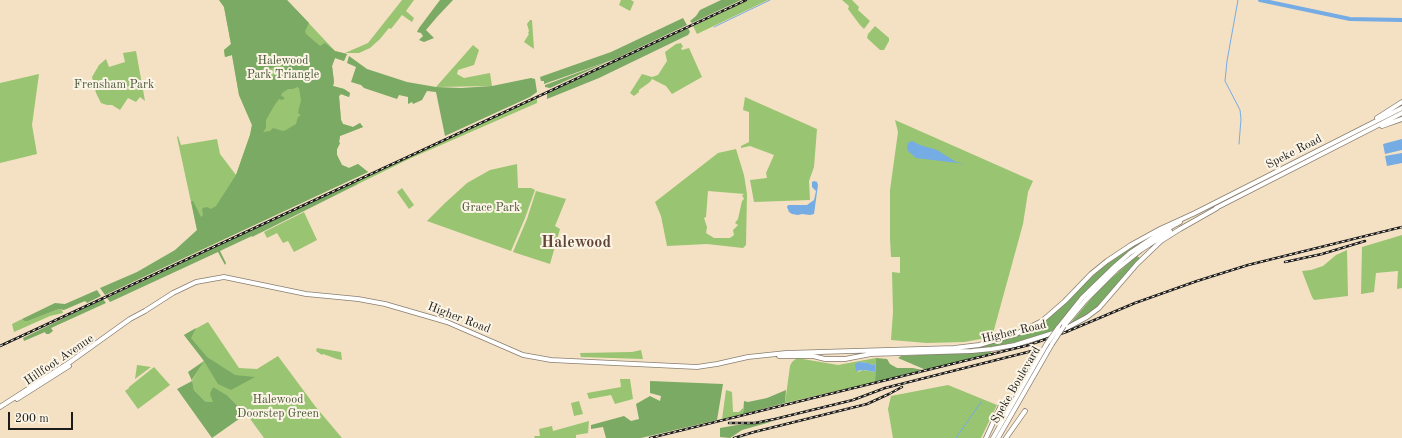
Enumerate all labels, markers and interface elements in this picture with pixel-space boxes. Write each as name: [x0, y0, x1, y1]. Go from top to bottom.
park label: Halewood Park Triangle: [247, 54, 319, 82]
park label: Frensham Park: [74, 78, 154, 92]
street label: Speke Road: [1264, 132, 1324, 172]
park label: Grace Park: [462, 201, 520, 215]
district label: Halewood: [541, 233, 611, 253]
street label: Higher Road: [425, 299, 493, 337]
street label: Higher Road: [980, 318, 1048, 346]
street label: Hillfoot Avenue: [22, 331, 96, 389]
street label: Speke Boulevard: [988, 344, 1044, 426]
park label: Halewood Doorstep Green: [237, 393, 319, 421]
scale bar: [10, 404, 75, 430]
text: 200 m: [15, 413, 49, 425]

